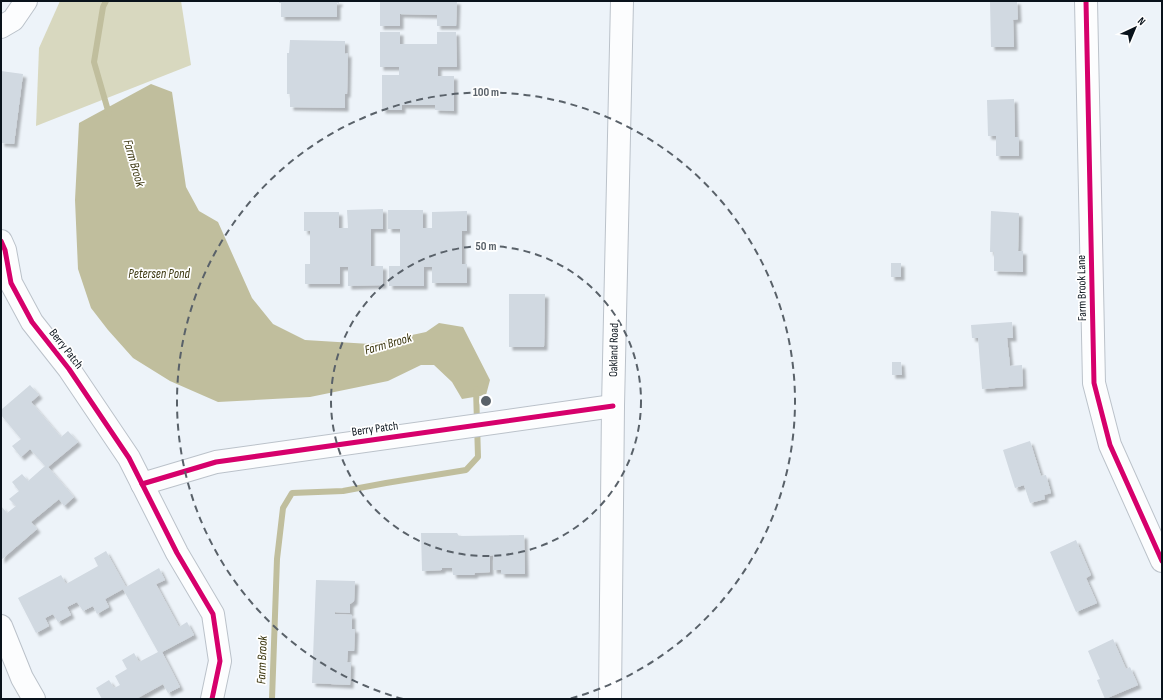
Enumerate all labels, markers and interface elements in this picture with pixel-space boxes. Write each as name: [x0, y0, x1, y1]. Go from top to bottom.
north arrow: [1115, 8, 1155, 48]
text: N: [1135, 14, 1148, 28]
text: 100 m: [473, 85, 499, 100]
water label: Farm Brook: [120, 138, 149, 190]
text: 50 m: [476, 239, 496, 254]
street label: Farm Brook Lane: [1074, 255, 1090, 321]
water label: Petersen Pond: [128, 266, 190, 282]
street label: Oakland Road: [606, 323, 622, 377]
street label: Berry Patch: [46, 326, 86, 372]
water label: Farm Brook: [363, 329, 415, 358]
centre of rings: [479, 394, 493, 408]
street label: Berry Patch: [351, 418, 399, 440]
water label: Farm Brook: [253, 634, 271, 684]

